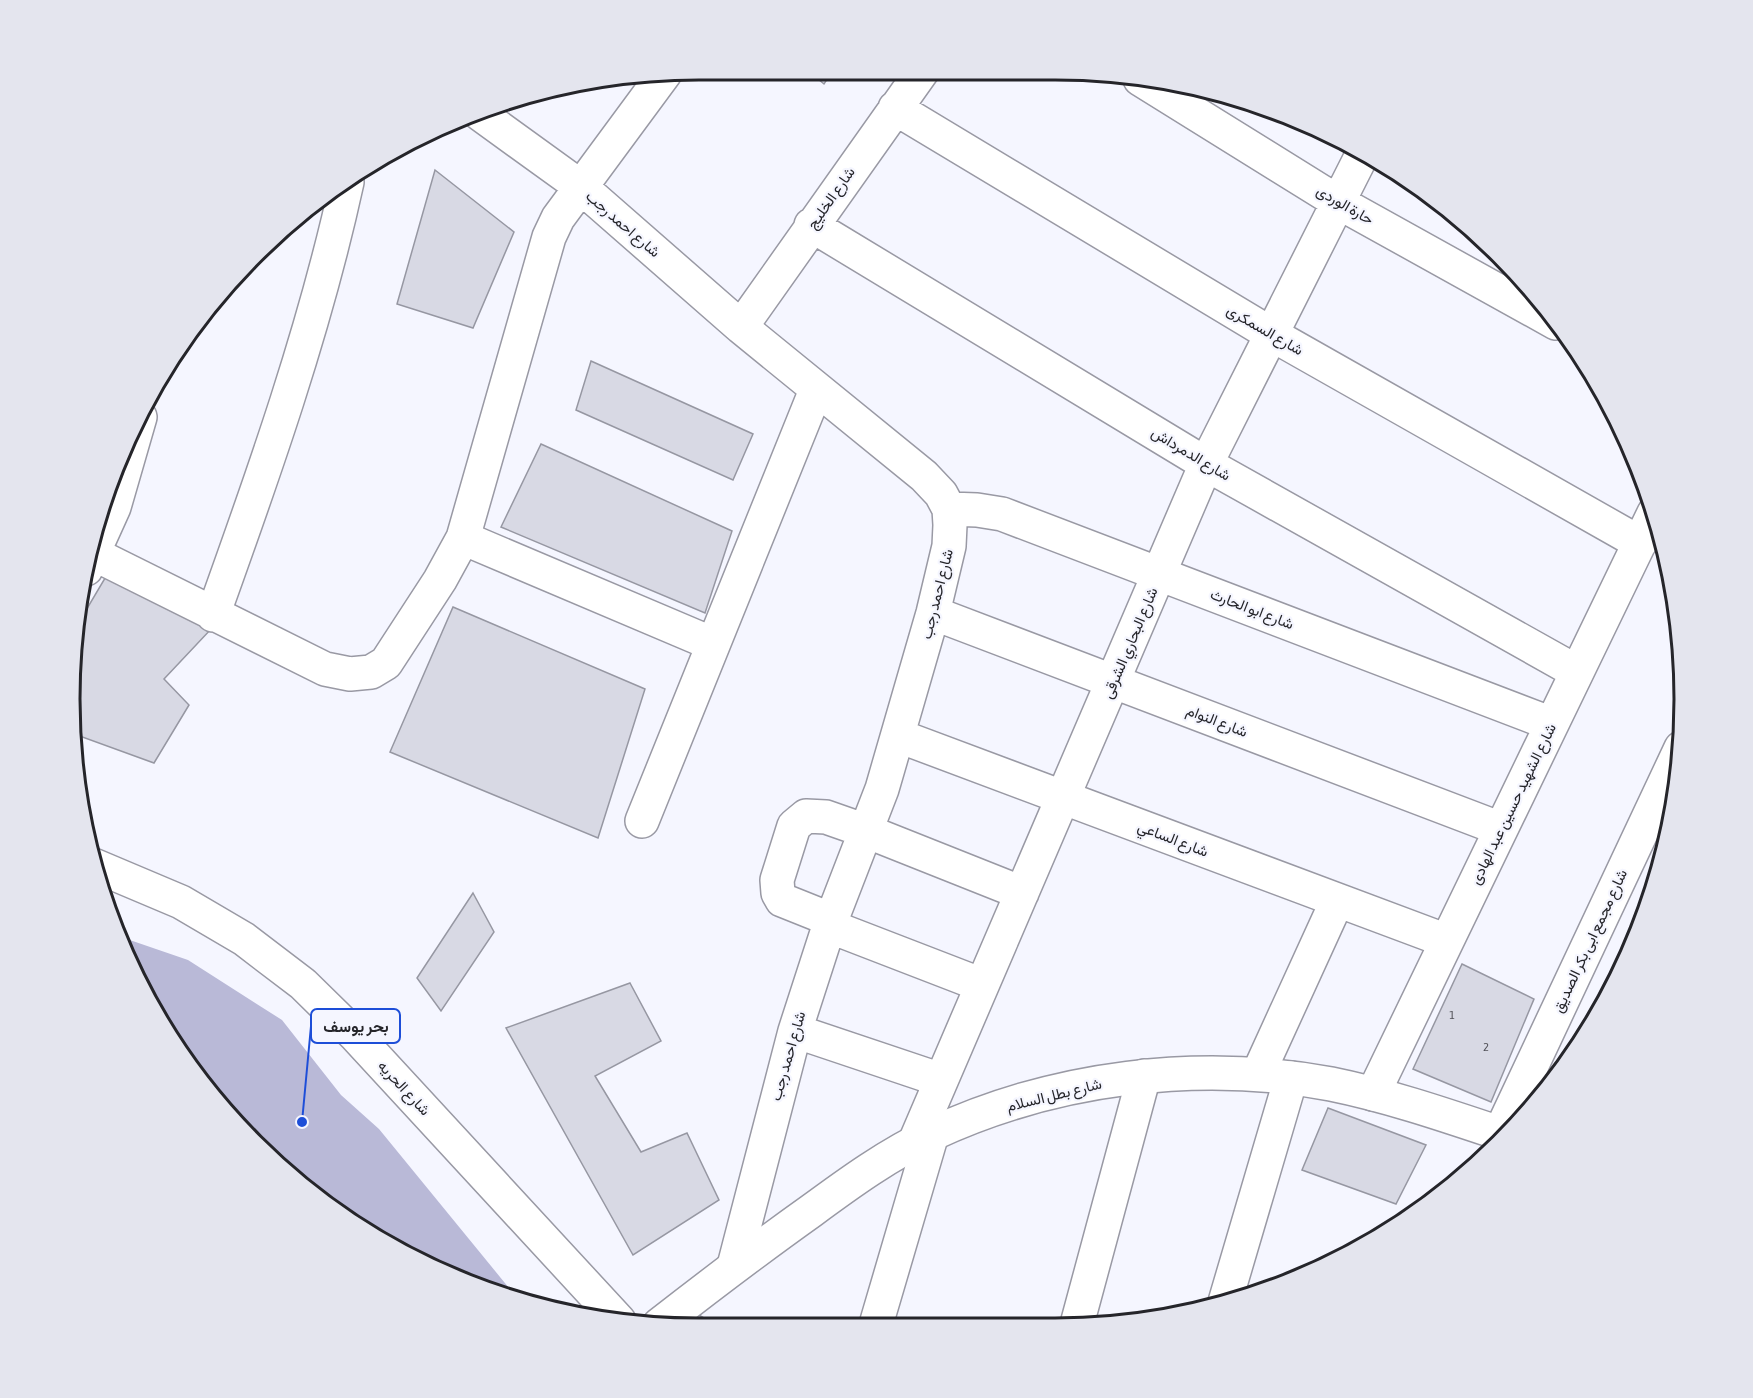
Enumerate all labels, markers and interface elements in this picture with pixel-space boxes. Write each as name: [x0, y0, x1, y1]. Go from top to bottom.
street label: شارع الخليج: [803, 163, 861, 234]
street label: حارة الوردى: [1313, 181, 1377, 229]
street label: شارع احمد رجب: [581, 187, 664, 263]
street label: شارع السمكرى: [1223, 301, 1307, 361]
street label: شارع الدمرداش: [1147, 423, 1234, 486]
street label: شارع احمد رجب: [917, 547, 959, 641]
street label: شارع البحاري الشرقى: [1098, 585, 1165, 703]
street label: شارع ابو الحارث: [1207, 585, 1296, 635]
street label: شارع النوام: [1183, 701, 1250, 743]
street label: شارع الشهيد حسين عبد الهادى: [1466, 720, 1562, 888]
street label: شارع الساعي: [1134, 817, 1211, 864]
street label: شارع مجمع ابى بكر الصديق: [1549, 866, 1633, 1016]
house number: 1: [1449, 1008, 1455, 1022]
callout: بحر يوسف: [311, 1009, 400, 1043]
street label: شارع احمد رجب: [767, 1009, 811, 1103]
text: بحر يوسف: [323, 1017, 389, 1037]
house number: 2: [1483, 1040, 1489, 1054]
street label: شارع الحريه: [373, 1057, 434, 1121]
street label: شارع بطل السلام: [1005, 1074, 1104, 1117]

